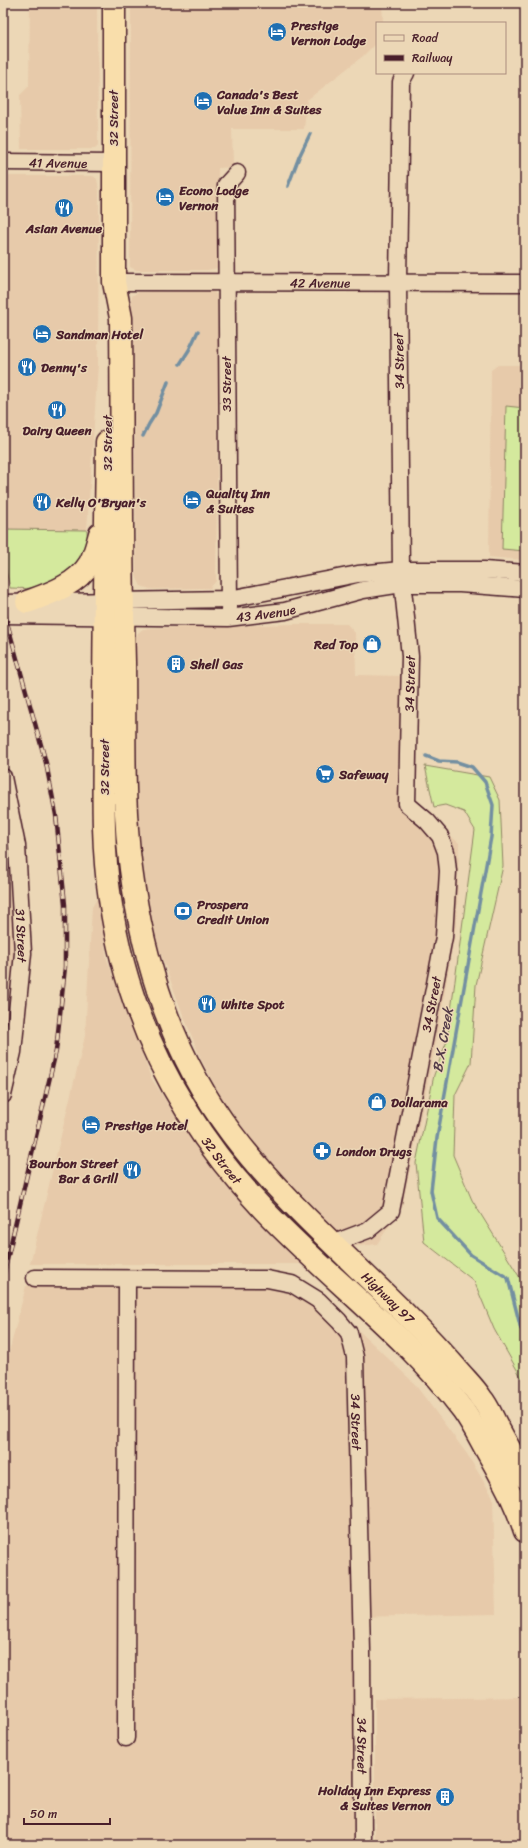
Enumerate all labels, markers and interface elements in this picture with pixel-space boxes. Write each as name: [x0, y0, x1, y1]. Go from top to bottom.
place label: Prestige Vernon Lodge: [291, 14, 367, 52]
hotel icon: Prestige Vernon Lodge: [266, 21, 288, 43]
legend: [376, 22, 506, 74]
text: Road: [412, 27, 439, 49]
text: Railway: [412, 47, 453, 69]
place label: Canada's Best Value Inn & Suites: [216, 83, 323, 121]
street label: 32 Street: [102, 89, 125, 146]
hotel icon: Canada's Best Value Inn & Suites: [192, 90, 214, 112]
street label: 41 Avenue: [29, 151, 87, 174]
place label: Econo Lodge Vernon: [179, 179, 249, 217]
hotel icon: Econo Lodge Vernon: [154, 186, 176, 208]
restaurant icon: Asian Avenue: [53, 197, 75, 219]
place label: Asian Avenue: [25, 217, 103, 240]
street label: 42 Avenue: [290, 271, 350, 294]
hotel icon: Sandman Hotel: [31, 323, 53, 345]
place label: Sandman Hotel: [55, 323, 144, 346]
street label: 34 Street: [387, 332, 411, 389]
restaurant icon: Denny's: [16, 356, 38, 378]
place label: Denny's: [41, 356, 88, 379]
street label: 33 Street: [215, 356, 238, 412]
restaurant icon: Dairy Queen: [46, 399, 68, 421]
street label: 32 Street: [96, 414, 119, 471]
place label: Dairy Queen: [22, 419, 93, 442]
place label: Quality Inn & Suites: [205, 482, 271, 520]
hotel icon: Quality Inn & Suites: [181, 489, 203, 511]
restaurant icon: Kelly O'Bryan's: [31, 491, 53, 513]
place label: Kelly O'Bryan's: [55, 491, 147, 514]
street label: 43 Avenue: [234, 597, 298, 628]
place label: Red Top: [313, 633, 358, 656]
shop icon: Red Top: [361, 633, 383, 655]
building icon: Shell Gas: [165, 653, 187, 675]
place label: Shell Gas: [189, 653, 244, 676]
street label: 34 Street: [397, 655, 422, 712]
street label: 32 Street: [93, 738, 116, 795]
supermarket icon: Safeway: [314, 763, 336, 785]
place label: Safeway: [338, 763, 389, 786]
place label: Prospera Credit Union: [196, 893, 270, 931]
bank icon: Prospera Credit Union: [172, 900, 194, 922]
street label: 31 Street: [9, 908, 35, 964]
street label: 34 Street: [414, 973, 448, 1034]
restaurant icon: White Spot: [196, 993, 218, 1015]
place label: White Spot: [221, 993, 285, 1016]
water label: B.X. Creek: [425, 1004, 461, 1074]
shop icon: Dollarama: [366, 1091, 388, 1113]
place label: Dollarama: [391, 1091, 448, 1114]
hotel icon: Prestige Hotel: [80, 1114, 102, 1136]
place label: Prestige Hotel: [105, 1114, 189, 1137]
street label: 32 Street: [196, 1131, 249, 1190]
pharmacy icon: London Drugs: [311, 1140, 333, 1162]
place label: London Drugs: [336, 1140, 412, 1163]
place label: Bourbon Street Bar & Grill: [29, 1152, 119, 1190]
restaurant icon: Bourbon Street Bar & Grill: [121, 1159, 143, 1181]
street label: Highway 97: [356, 1266, 421, 1330]
street label: 34 Street: [344, 1393, 369, 1451]
street label: 34 Street: [351, 1718, 374, 1775]
place label: Holiday Inn Express & Suites Vernon: [317, 1779, 432, 1817]
building icon: Holiday Inn Express & Suites Vernon: [434, 1786, 456, 1808]
scale bar: [24, 1800, 110, 1826]
text: 50 m: [30, 1803, 57, 1825]

